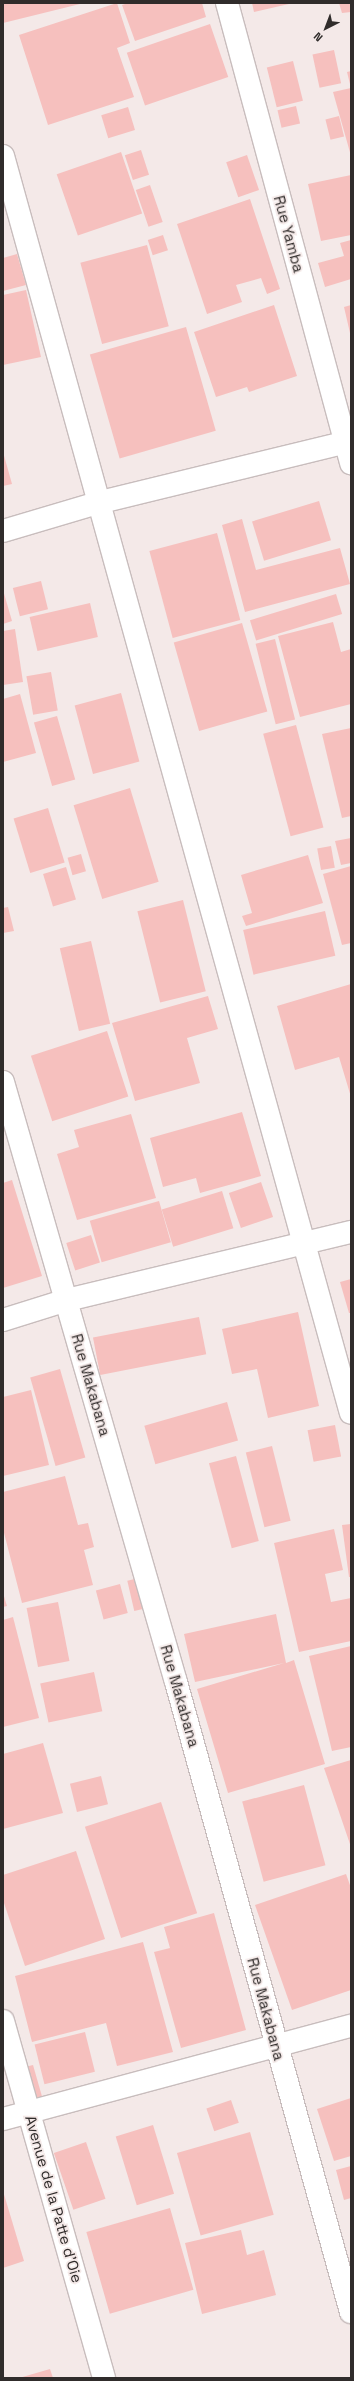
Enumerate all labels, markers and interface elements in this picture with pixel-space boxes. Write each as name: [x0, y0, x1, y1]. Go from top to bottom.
north arrow: [306, 8, 346, 48]
text: N: [311, 29, 325, 45]
street label: Rue Yamba: [270, 193, 308, 275]
street label: Rue Makabana: [68, 1332, 114, 1438]
street label: Rue Makabana: [157, 1643, 203, 1749]
street label: Rue Makabana: [244, 1956, 288, 2062]
street label: Avenue de la Patte d'Oie: [21, 2113, 87, 2285]

